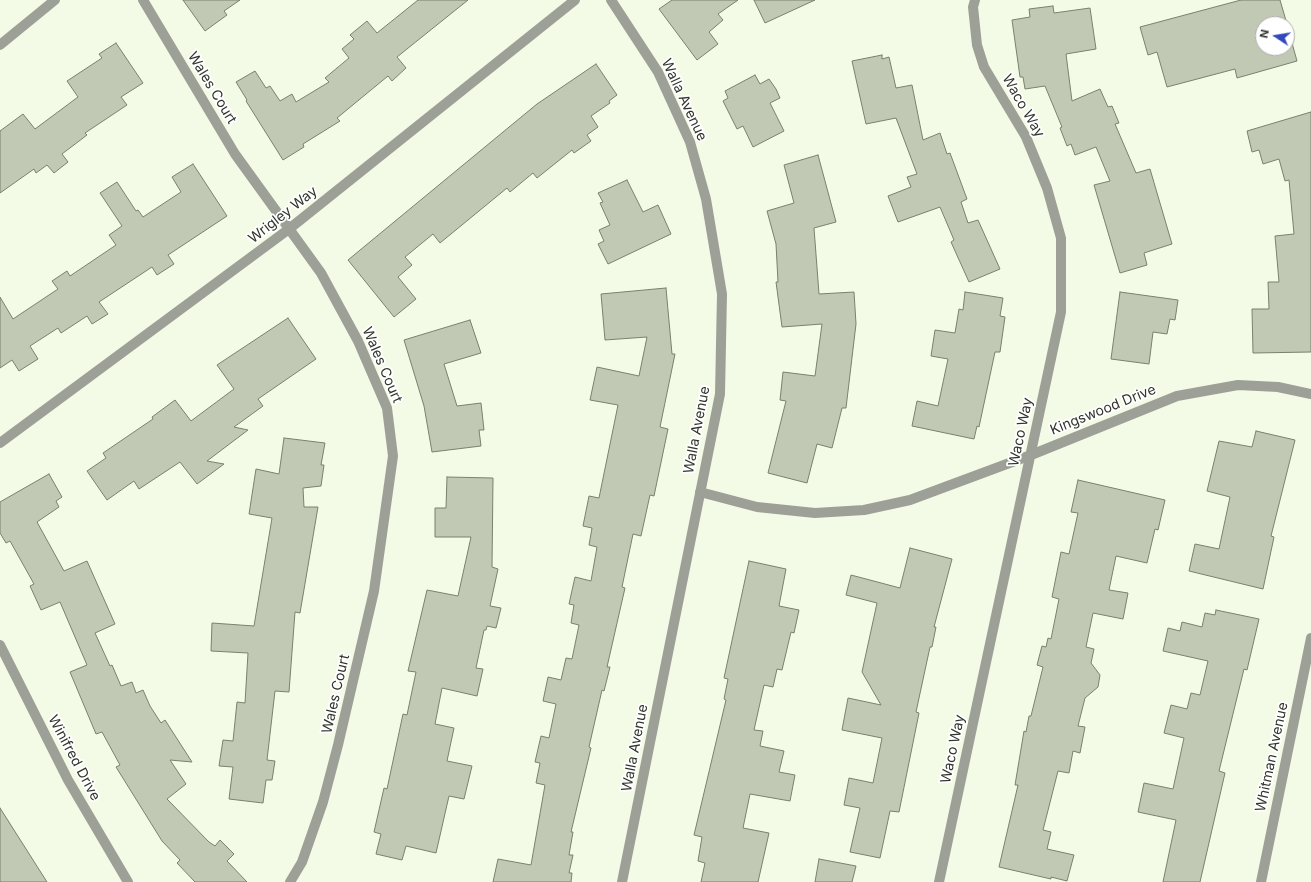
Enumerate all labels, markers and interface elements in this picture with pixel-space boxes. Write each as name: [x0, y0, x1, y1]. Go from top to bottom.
north arrow: [1255, 16, 1295, 56]
text: N: [1257, 28, 1272, 39]
street label: Wales Court: [184, 49, 240, 127]
street label: Walla Avenue: [658, 56, 710, 144]
street label: Waco Way: [998, 72, 1048, 140]
street label: Wrigley Way: [245, 183, 321, 247]
street label: Wales Court: [358, 325, 406, 405]
street label: Kingswood Drive: [1048, 381, 1158, 439]
street label: Walla Avenue: [680, 385, 714, 475]
street label: Waco Way: [1006, 396, 1036, 468]
street label: Wales Court: [319, 653, 353, 735]
street label: Whitman Avenue: [1252, 701, 1292, 813]
street label: Walla Avenue: [618, 703, 652, 793]
street label: Winifred Drive: [44, 712, 104, 804]
street label: Waco Way: [938, 713, 968, 785]

